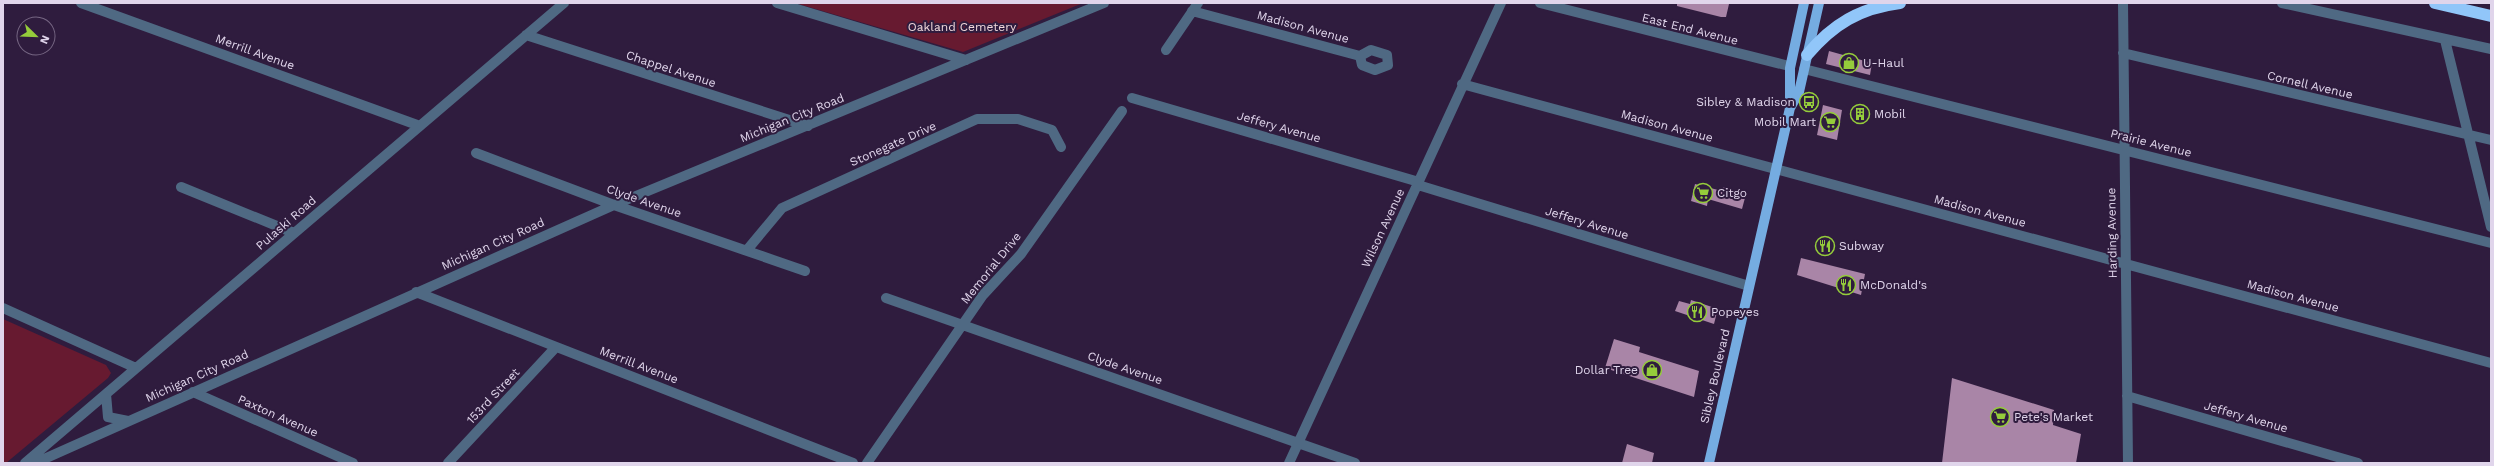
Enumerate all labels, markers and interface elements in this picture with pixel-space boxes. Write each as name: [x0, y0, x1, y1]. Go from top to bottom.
street label: Madison Avenue: [1255, 8, 1351, 46]
street label: East End Avenue: [1640, 10, 1740, 48]
north arrow: [16, 16, 56, 56]
park label: Oakland Cemetery: [908, 20, 1017, 34]
street label: Merrill Avenue: [214, 31, 296, 73]
text: N: [37, 33, 52, 46]
street label: Chappel Avenue: [624, 48, 718, 90]
shop icon: U-Haul: [1838, 52, 1860, 74]
place label: U-Haul: [1863, 56, 1905, 70]
street label: Cornell Avenue: [2266, 68, 2354, 102]
street label: Michigan City Road: [738, 91, 846, 145]
bus stop icon: Sibley & Madison: [1798, 91, 1820, 113]
place label: Sibley & Madison: [1696, 95, 1795, 109]
building icon: Mobil: [1849, 103, 1871, 125]
street label: Madison Avenue: [1619, 107, 1715, 145]
place label: Mobil: [1874, 107, 1906, 121]
street label: Jeffery Avenue: [1235, 108, 1323, 146]
supermarket icon: Mobil Mart: [1819, 111, 1841, 133]
place label: Mobil Mart: [1754, 115, 1816, 129]
street label: Stonegate Drive: [848, 119, 938, 169]
street label: Prairie Avenue: [2109, 126, 2193, 160]
street label: Clyde Avenue: [605, 182, 683, 220]
supermarket icon: Citgo: [1692, 182, 1714, 204]
street label: Wilson Avenue: [1359, 186, 1407, 270]
place label: Citgo: [1717, 186, 1747, 200]
street label: Harding Avenue: [2104, 187, 2120, 279]
street label: Madison Avenue: [1932, 192, 2028, 230]
street label: Pulaski Road: [253, 193, 319, 253]
street label: Jeffery Avenue: [1544, 204, 1631, 242]
street label: Michigan City Road: [439, 215, 547, 273]
street label: Memorial Drive: [958, 229, 1024, 307]
restaurant icon: Subway: [1814, 235, 1836, 257]
place label: Subway: [1839, 239, 1885, 253]
restaurant icon: McDonald's: [1835, 274, 1857, 296]
street label: Madison Avenue: [2245, 277, 2341, 315]
place label: McDonald's: [1860, 278, 1927, 292]
restaurant icon: Popeyes: [1686, 301, 1708, 323]
place label: Popeyes: [1711, 305, 1759, 319]
street label: Sibley Boulevard: [1697, 327, 1733, 425]
street label: Merrill Avenue: [598, 344, 680, 386]
street label: Michigan City Road: [143, 347, 251, 405]
street label: Clyde Avenue: [1086, 349, 1164, 387]
shop icon: Dollar Tree: [1641, 359, 1663, 381]
place label: Dollar Tree: [1575, 363, 1638, 377]
street label: 153rd Street: [464, 365, 522, 427]
street label: Paxton Avenue: [236, 392, 320, 440]
street label: Jeffery Avenue: [2202, 398, 2290, 436]
supermarket icon: Pete's Market: [1989, 406, 2011, 428]
place label: Pete's Market: [2014, 410, 2093, 424]

